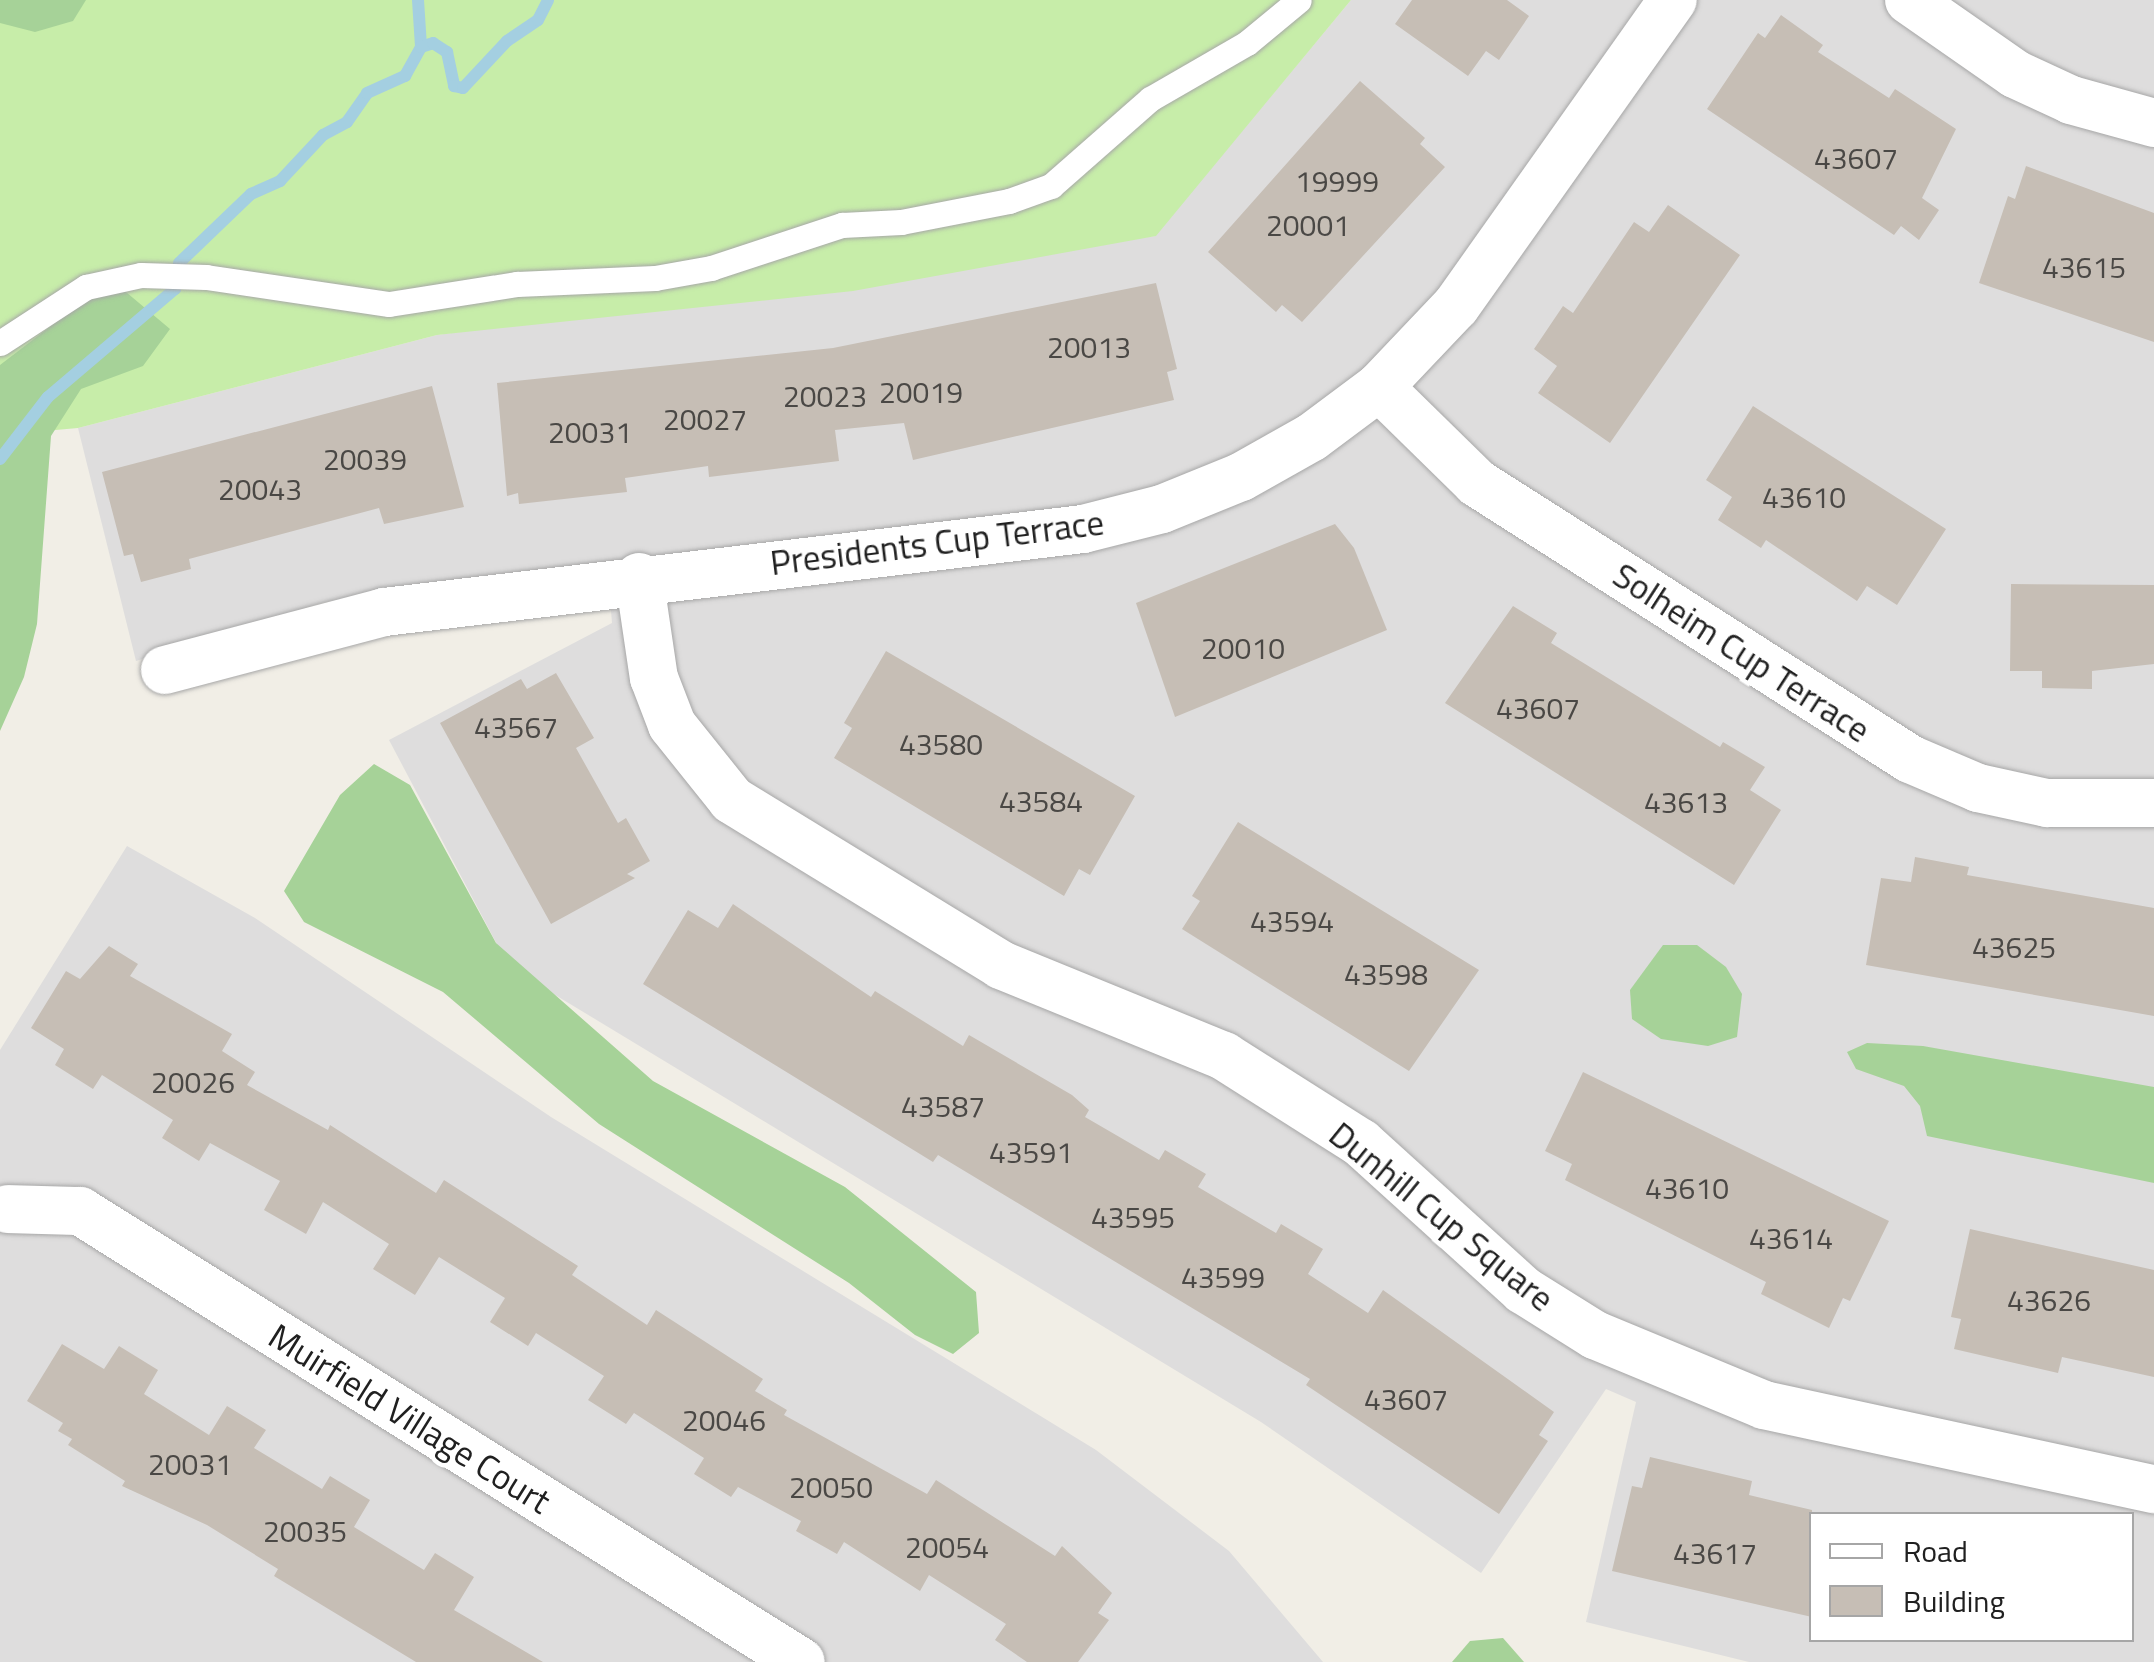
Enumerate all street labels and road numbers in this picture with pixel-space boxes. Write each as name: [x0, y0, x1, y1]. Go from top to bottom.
street label: Presidents Cup Terrace: [768, 501, 1106, 583]
street label: Solheim Cup Terrace: [1606, 553, 1878, 751]
street label: Dunhill Cup Square: [1321, 1113, 1563, 1319]
street label: Muirfield Village Court: [261, 1314, 559, 1522]

